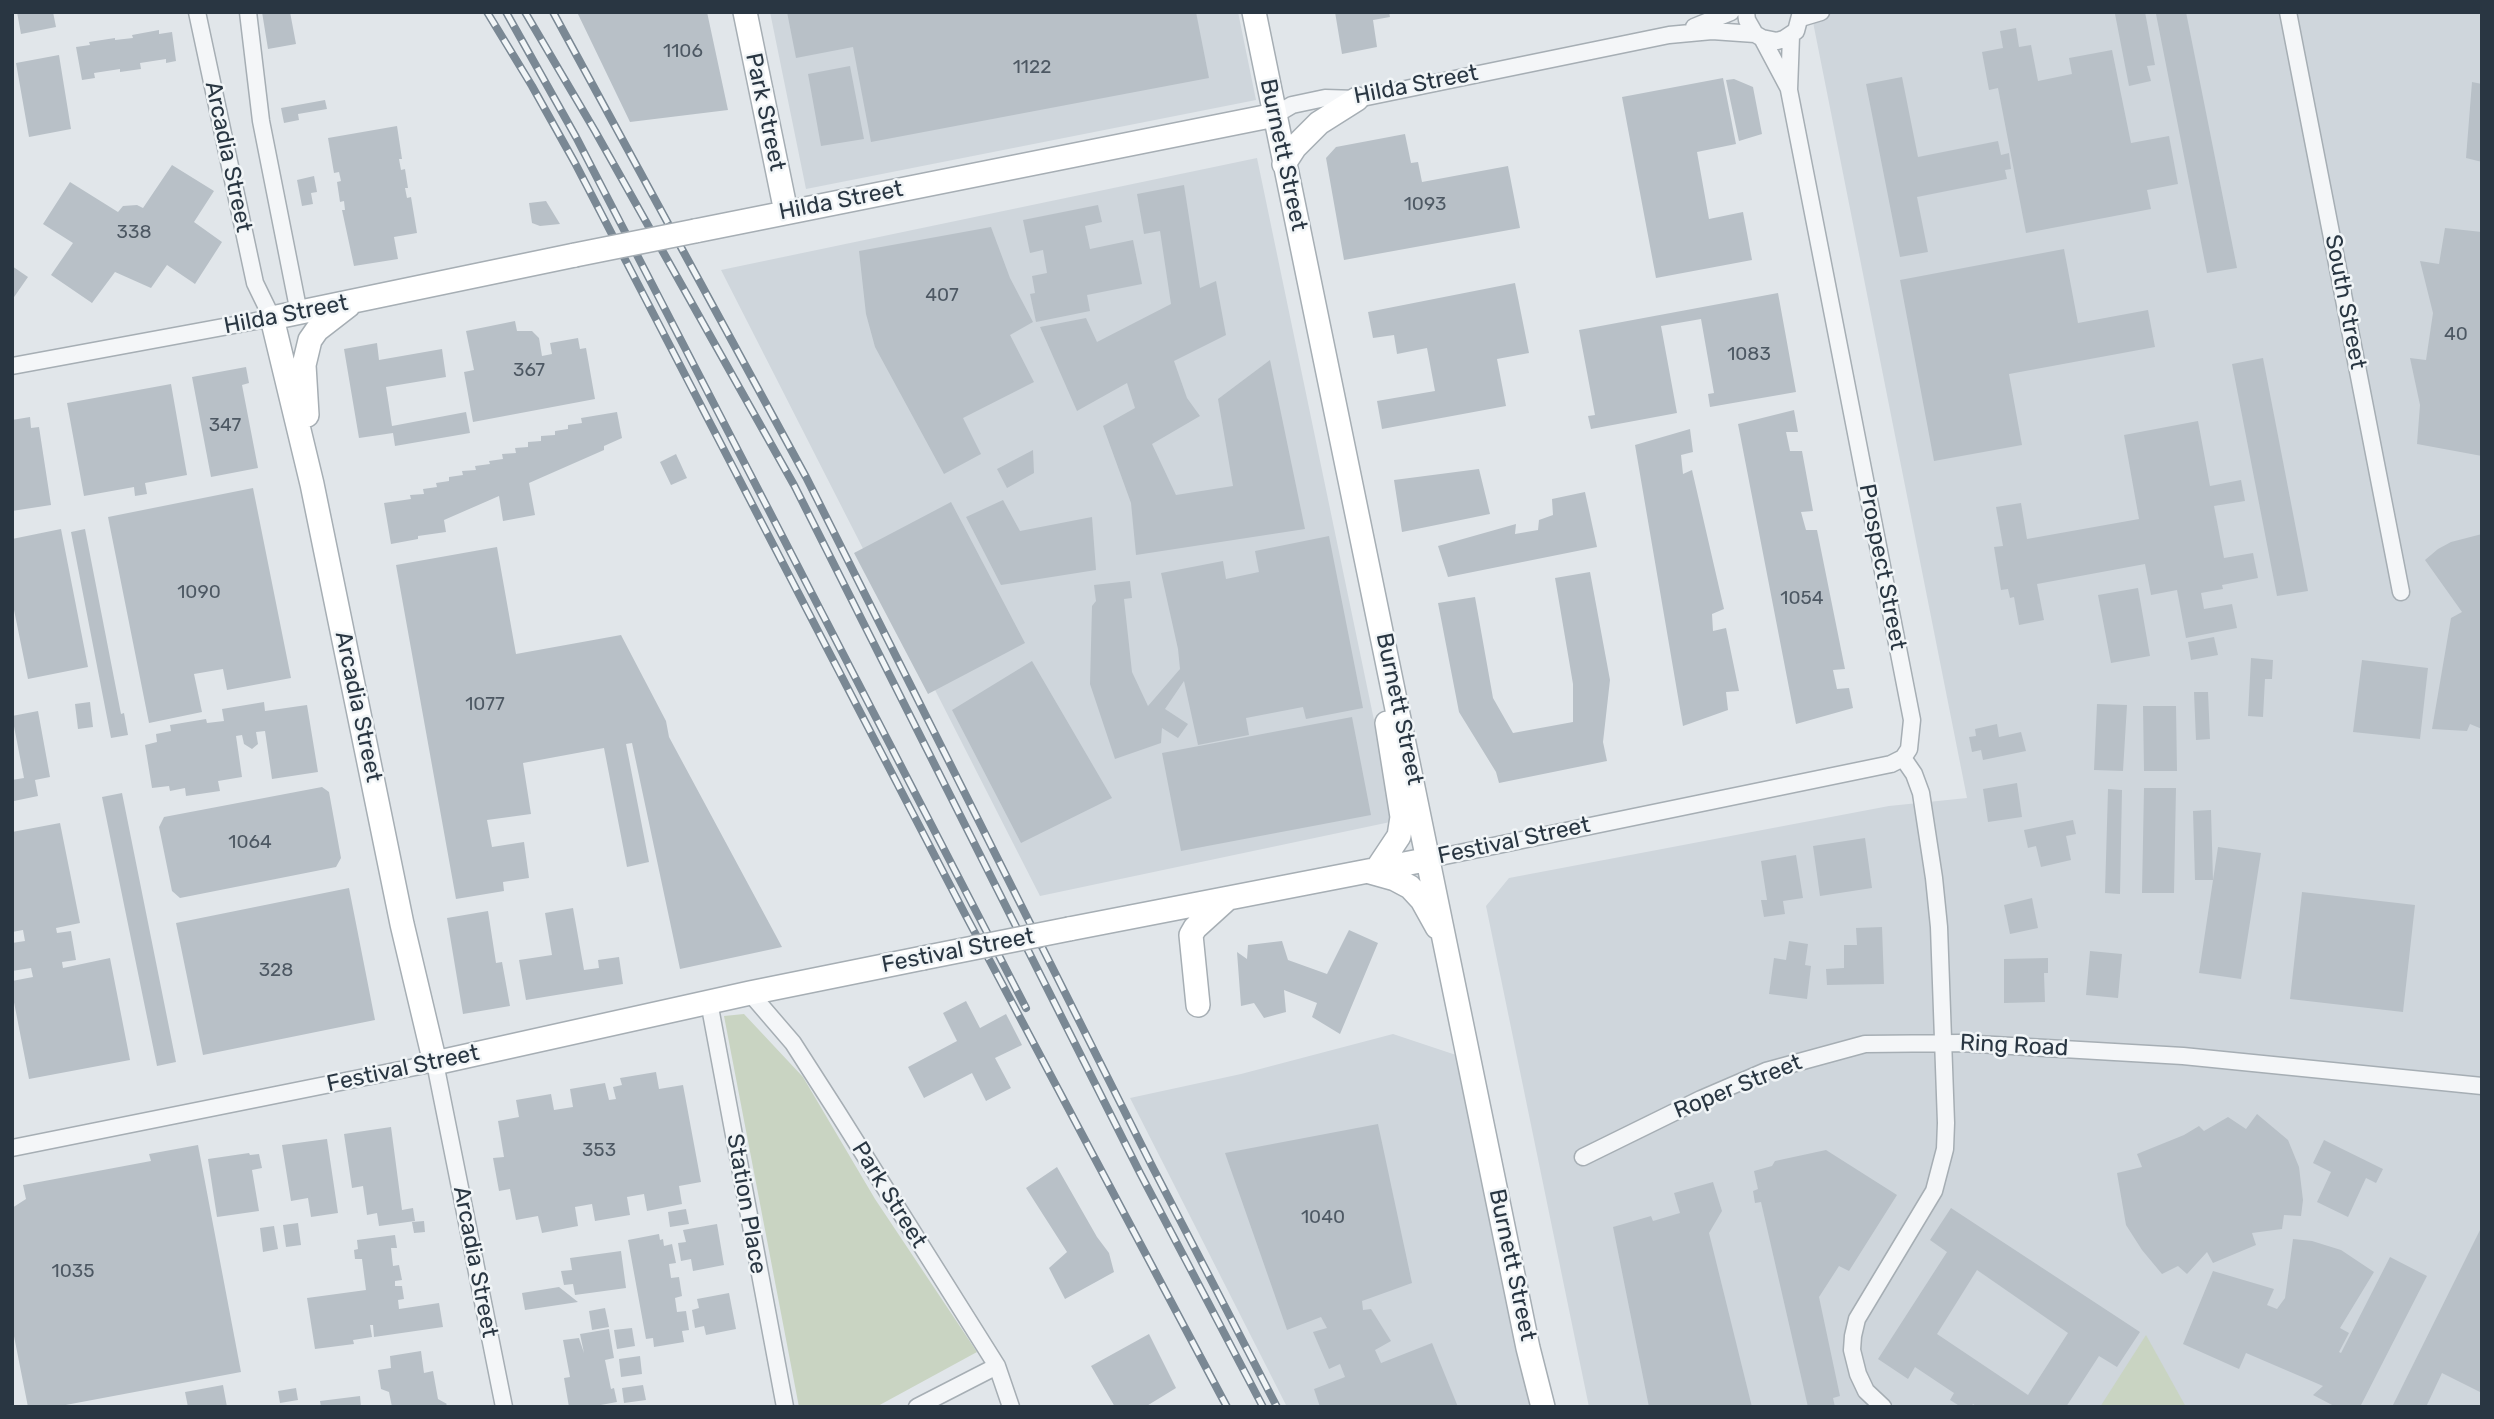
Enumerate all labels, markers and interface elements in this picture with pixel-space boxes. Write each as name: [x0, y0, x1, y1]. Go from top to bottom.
house number: 1106: [663, 41, 703, 63]
street label: Park Street: [739, 50, 791, 174]
house number: 1122: [1013, 57, 1051, 79]
street label: Hilda Street: [1351, 59, 1481, 111]
street label: Burnett Street: [1253, 76, 1313, 234]
street label: Arcadia Street: [199, 79, 257, 235]
street label: Hilda Street: [776, 175, 906, 227]
house number: 1093: [1404, 194, 1446, 216]
house number: 338: [117, 222, 151, 244]
street label: South Street: [2318, 232, 2372, 372]
house number: 407: [925, 285, 959, 307]
street label: Hilda Street: [221, 289, 351, 341]
house number: 40: [2444, 324, 2468, 346]
house number: 1083: [1727, 344, 1771, 366]
house number: 367: [513, 360, 545, 382]
house number: 347: [209, 415, 241, 437]
street label: Prospect Street: [1852, 482, 1912, 652]
house number: 1090: [177, 582, 221, 604]
house number: 1054: [1780, 588, 1824, 610]
street label: Arcadia Street: [329, 629, 387, 785]
street label: Burnett Street: [1369, 630, 1429, 788]
house number: 1077: [465, 694, 505, 716]
street label: Festival Street: [1435, 811, 1593, 871]
house number: 1064: [228, 832, 272, 854]
street label: Festival Street: [879, 923, 1037, 979]
house number: 328: [259, 960, 293, 982]
street label: Ring Road: [1959, 1029, 2069, 1063]
street label: Festival Street: [324, 1039, 482, 1099]
street label: Roper Street: [1670, 1049, 1806, 1125]
street label: Station Place: [720, 1132, 772, 1276]
street label: Park Street: [846, 1137, 932, 1253]
house number: 353: [582, 1140, 616, 1162]
street label: Arcadia Street: [447, 1184, 503, 1340]
street label: Burnett Street: [1482, 1186, 1542, 1344]
house number: 1040: [1301, 1207, 1345, 1229]
house number: 1035: [52, 1261, 94, 1283]

